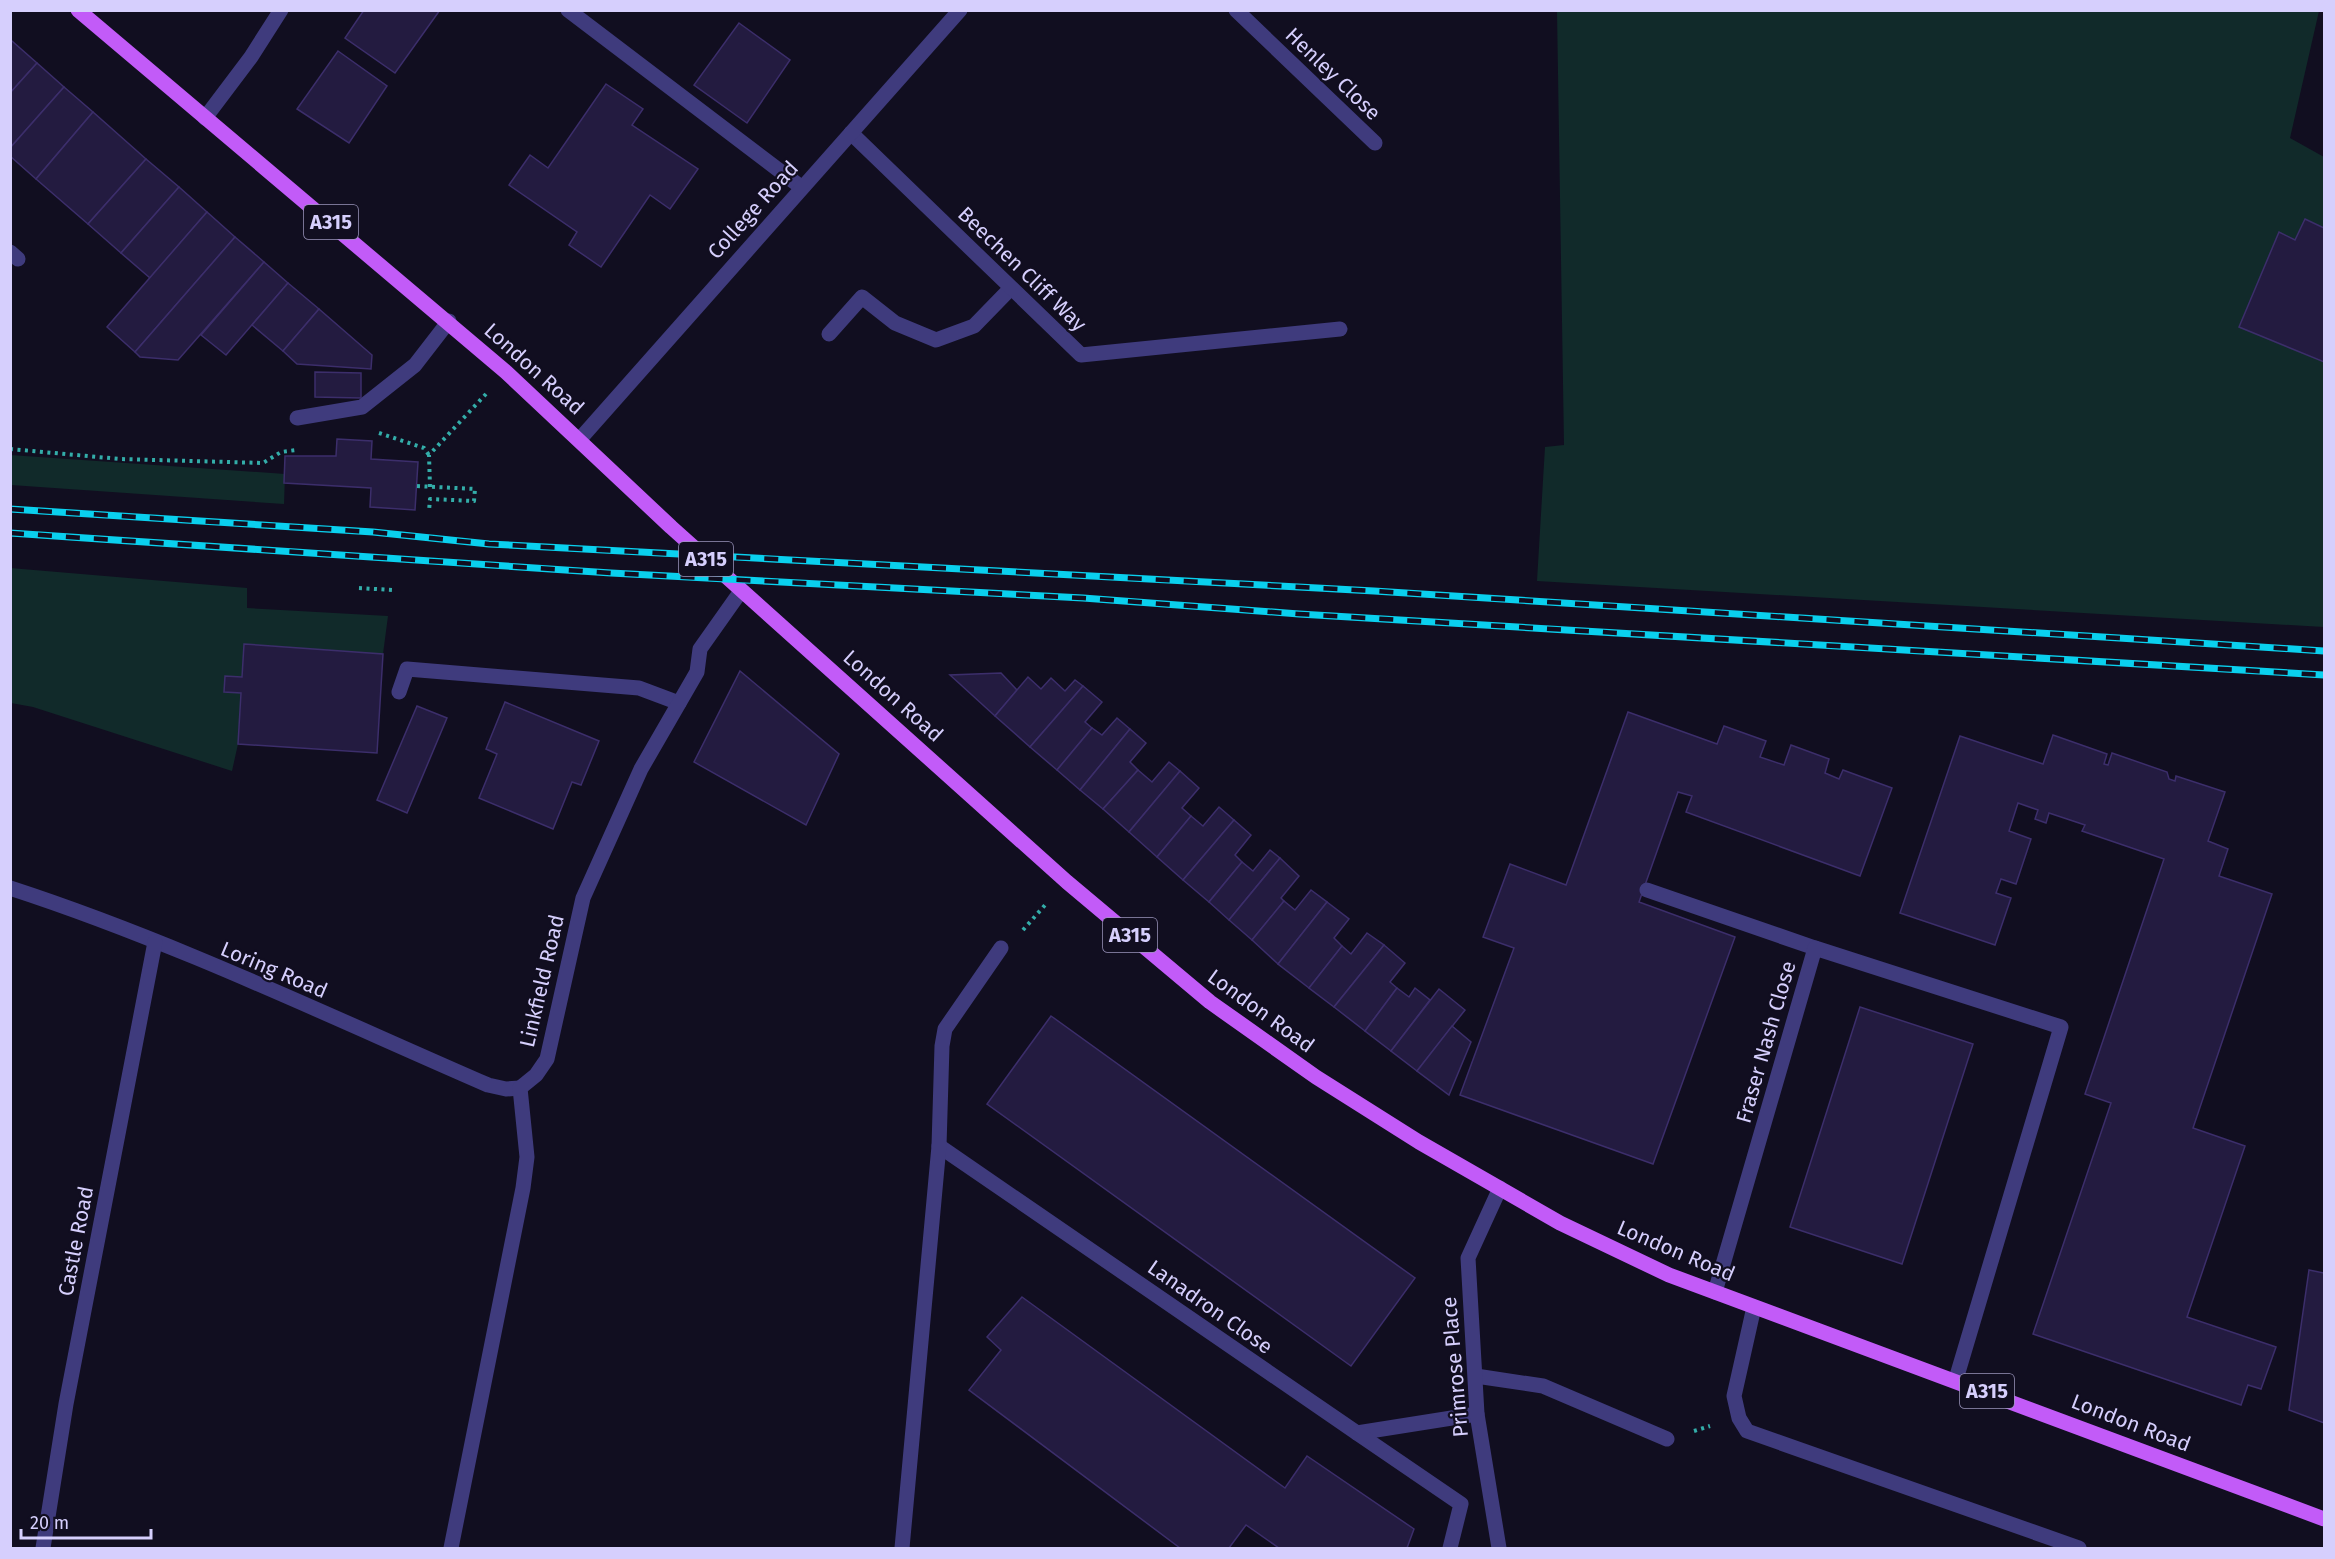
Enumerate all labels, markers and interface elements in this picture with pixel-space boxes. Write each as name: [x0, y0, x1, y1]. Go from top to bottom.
street label: Henley Close: [1280, 22, 1386, 126]
street label: College Road: [702, 155, 804, 265]
street label: Beechen Cliff Way: [952, 201, 1092, 337]
road number: A315: [304, 205, 358, 239]
street label: London Road: [479, 317, 589, 421]
road number: A315: [679, 542, 733, 576]
street label: London Road: [838, 644, 948, 748]
street label: Linkfield Road: [514, 912, 570, 1050]
road number: A315: [1103, 918, 1157, 952]
street label: Loring Road: [217, 936, 331, 1004]
street label: Fraser Nash Close: [1730, 958, 1802, 1126]
street label: London Road: [1203, 964, 1319, 1058]
street label: Castle Road: [53, 1184, 99, 1298]
street label: London Road: [1613, 1214, 1739, 1288]
street label: Lanadron Close: [1142, 1254, 1278, 1360]
street label: Primrose Place: [1436, 1296, 1474, 1438]
road number: A315: [1960, 1374, 2014, 1408]
street label: London Road: [2068, 1388, 2194, 1458]
scale bar: [21, 1502, 152, 1540]
text: 20 m: [30, 1512, 69, 1534]

